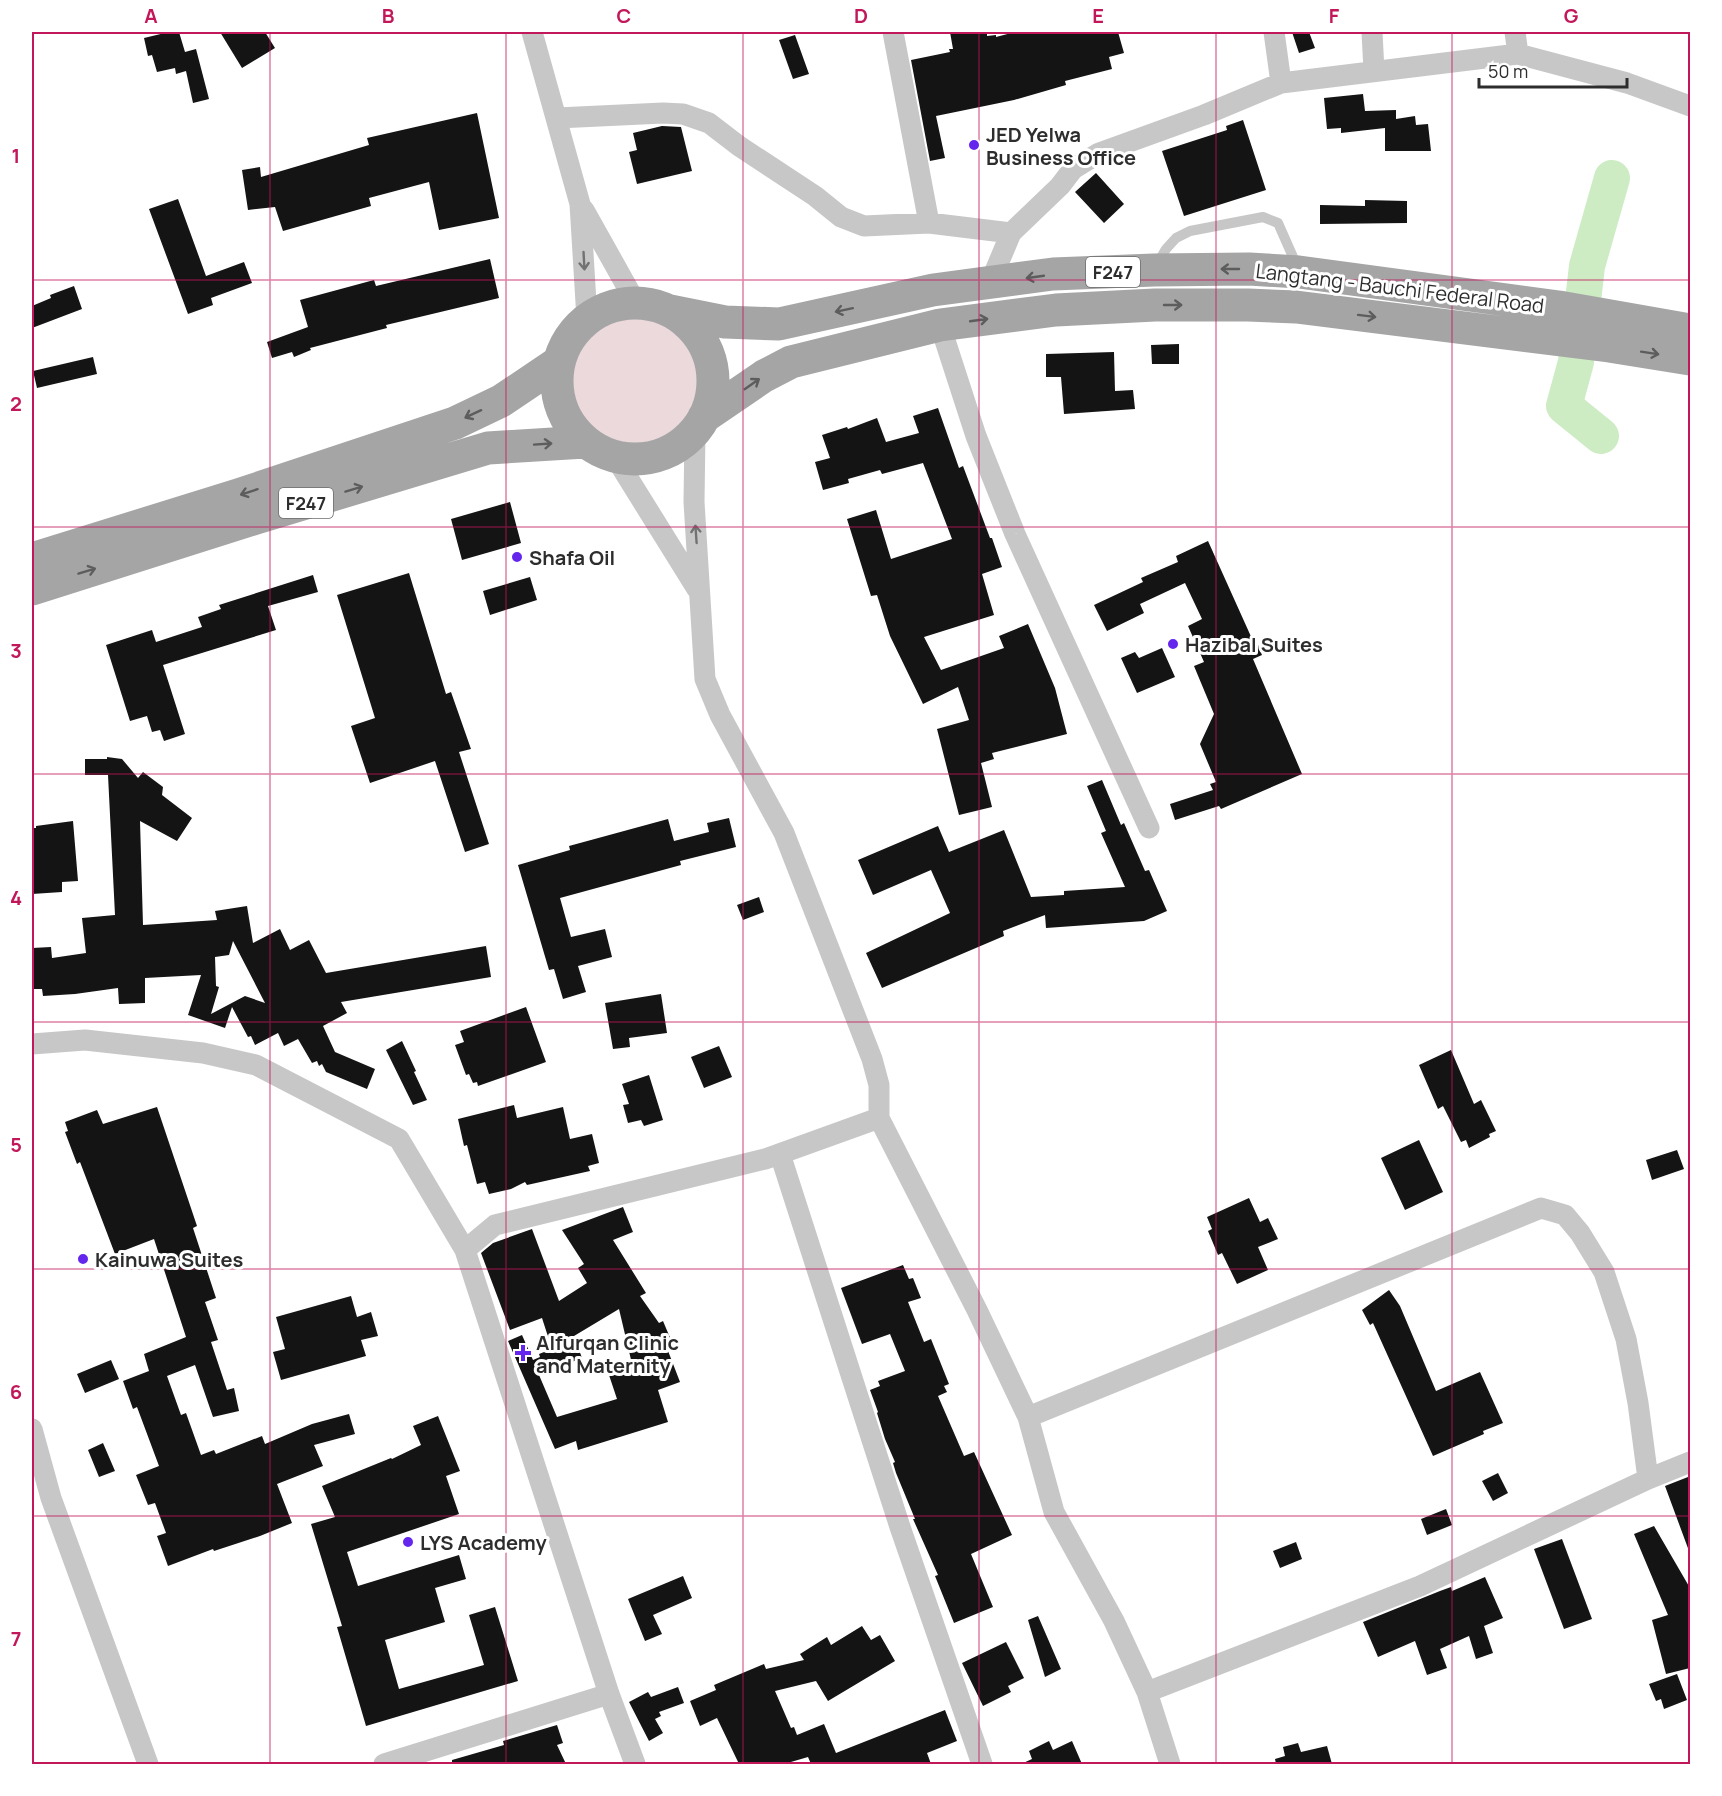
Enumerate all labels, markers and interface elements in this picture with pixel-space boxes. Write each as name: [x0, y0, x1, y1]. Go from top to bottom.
text: A: [144, 2, 158, 29]
text: B: [382, 2, 395, 29]
text: C: [617, 2, 631, 29]
text: D: [854, 2, 868, 29]
text: E: [1092, 2, 1104, 29]
text: F: [1329, 2, 1340, 29]
text: G: [1564, 2, 1579, 29]
scale bar: [1479, 51, 1628, 89]
text: 50 m: [1488, 59, 1528, 83]
place label: JED Yelwa Business Office: [986, 121, 1136, 171]
marker: JED Yelwa Business Office: [967, 138, 981, 152]
text: 1: [12, 142, 20, 169]
one-way arrow: [578, 251, 589, 271]
road number: F247: [1086, 257, 1140, 287]
street label: Langtang - Bauchi Federal Road: [1254, 257, 1546, 319]
one-way arrow: [1221, 263, 1241, 275]
one-way arrow: [1026, 271, 1046, 282]
one-way arrow: [1162, 299, 1182, 311]
one-way arrow: [834, 305, 854, 316]
one-way arrow: [1357, 311, 1377, 322]
one-way arrow: [968, 315, 988, 326]
one-way arrow: [1639, 347, 1659, 358]
one-way arrow: [744, 378, 760, 390]
text: 2: [10, 390, 22, 417]
one-way arrow: [465, 409, 483, 421]
one-way arrow: [532, 439, 552, 450]
one-way arrow: [344, 483, 363, 494]
one-way arrow: [240, 487, 259, 498]
road number: F247: [279, 488, 333, 518]
one-way arrow: [690, 524, 701, 544]
place label: Shafa Oil: [529, 544, 615, 571]
marker: Shafa Oil: [510, 550, 524, 564]
one-way arrow: [77, 565, 96, 576]
place label: Hazibal Suites: [1185, 631, 1323, 658]
text: 3: [10, 637, 22, 664]
marker: Hazibal Suites: [1166, 637, 1180, 651]
text: 4: [10, 884, 22, 911]
text: 5: [10, 1131, 22, 1158]
place label: Kainuwa Suites: [95, 1246, 243, 1273]
marker: Kainuwa Suites: [76, 1252, 90, 1266]
place label: Alfurqan Clinic and Maternity: [536, 1329, 679, 1379]
marker: Alfurqan Clinic and Maternity: [514, 1344, 532, 1362]
text: 6: [10, 1378, 22, 1405]
place label: LYS Academy: [420, 1529, 547, 1556]
marker: LYS Academy: [401, 1535, 415, 1549]
text: 7: [11, 1625, 21, 1652]

